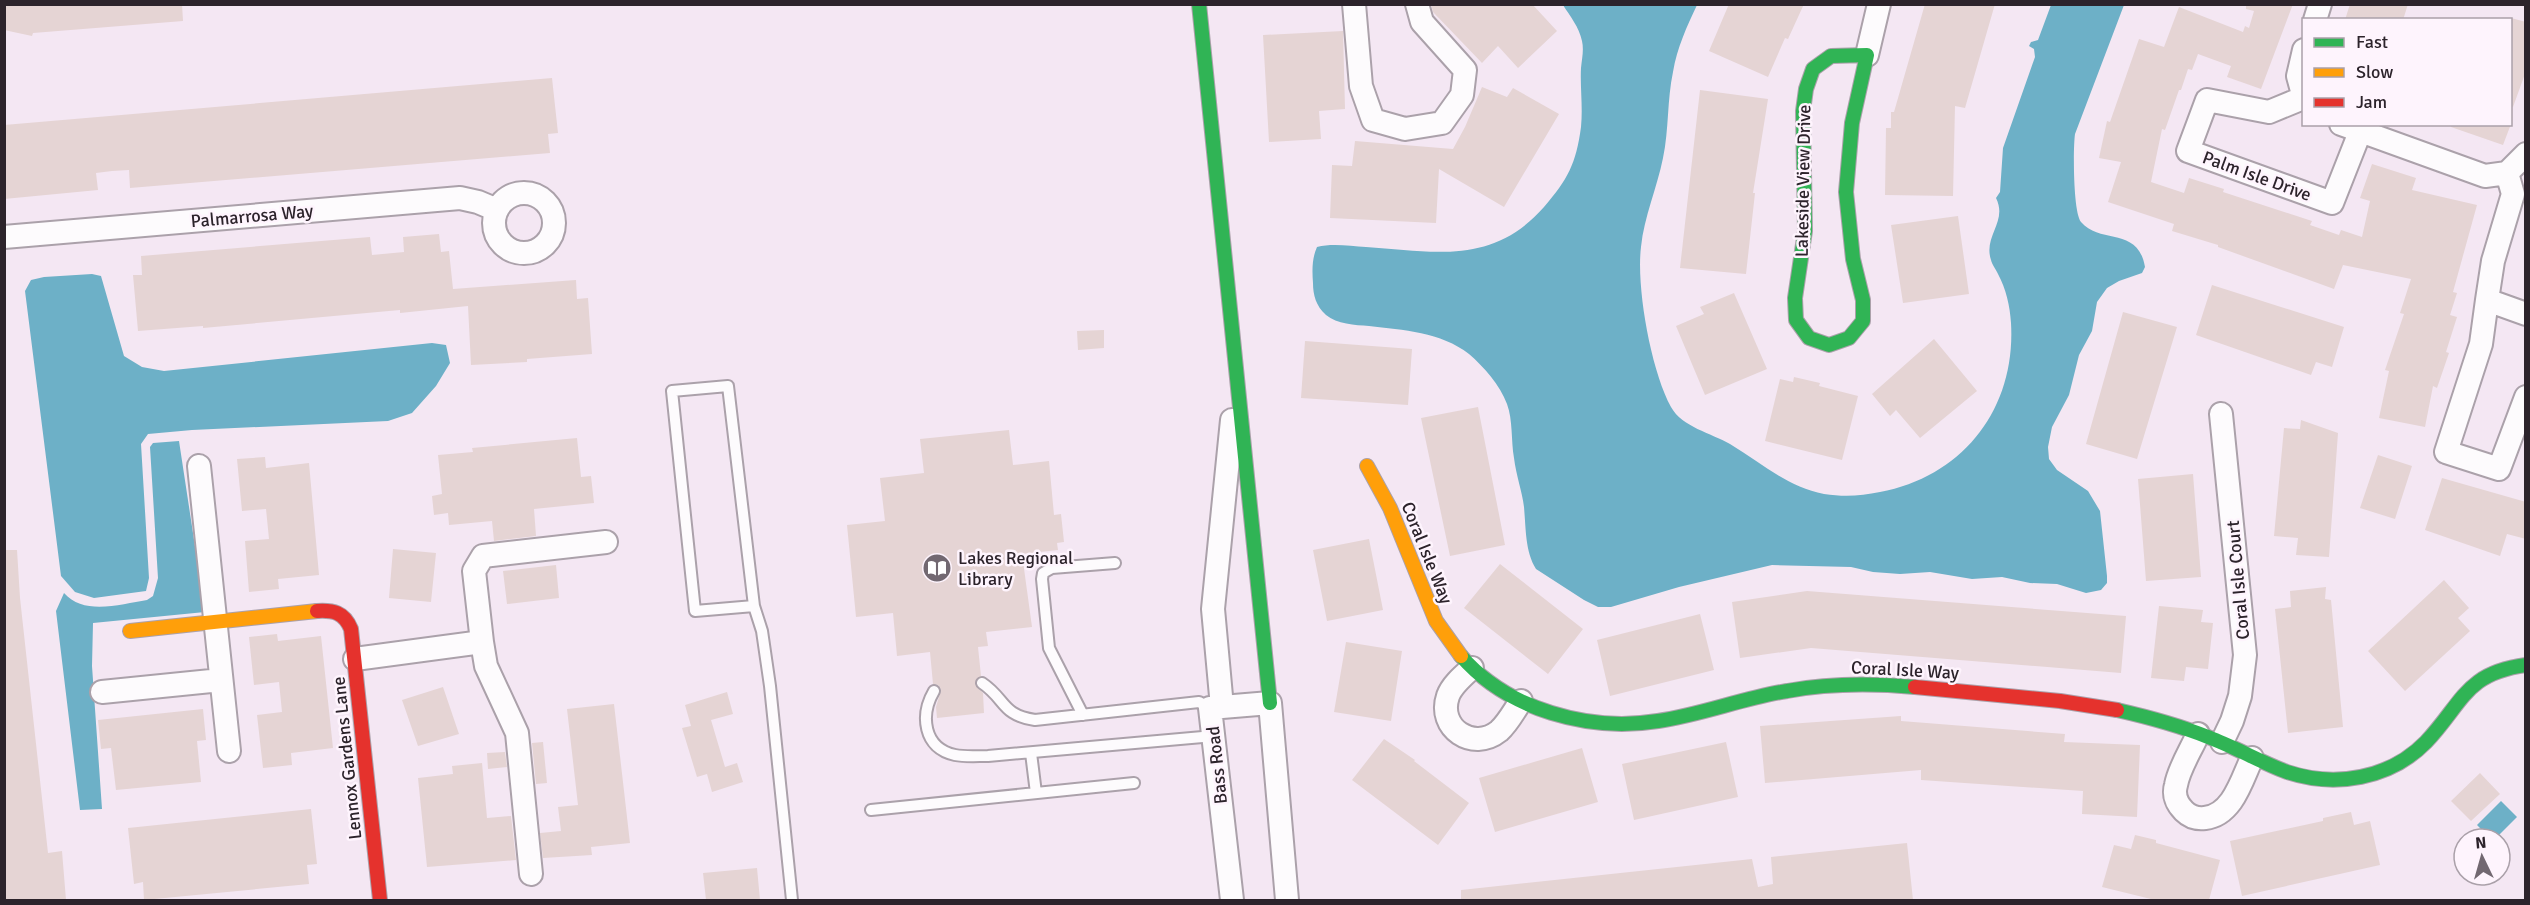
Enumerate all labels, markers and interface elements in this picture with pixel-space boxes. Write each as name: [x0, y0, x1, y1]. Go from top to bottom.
legend: [2302, 18, 2512, 126]
text: Fast: [2356, 31, 2388, 53]
text: Slow: [2356, 61, 2393, 83]
text: Jam: [2356, 91, 2387, 113]
street label: Lakeside View Drive: [1791, 105, 1815, 257]
street label: Palm Isle Drive: [2200, 146, 2314, 206]
street label: Palmarrosa Way: [190, 200, 315, 232]
street label: Coral Isle Way: [1397, 499, 1458, 608]
street label: Coral Isle Court: [2222, 520, 2254, 640]
place label: Lakes Regional Library: [958, 547, 1073, 590]
library icon: Lakes Regional Library: [921, 552, 953, 584]
street label: Coral Isle Way: [1850, 656, 1960, 684]
street label: Lennox Gardens Lane: [328, 676, 366, 840]
street label: Bass Road: [1202, 725, 1232, 805]
north arrow: [2452, 827, 2512, 887]
text: N: [2474, 833, 2487, 854]

